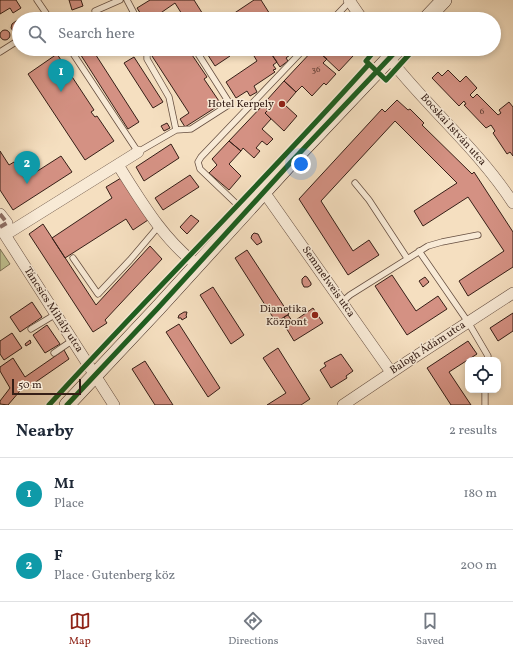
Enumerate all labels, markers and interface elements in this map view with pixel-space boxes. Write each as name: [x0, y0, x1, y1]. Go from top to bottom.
search box: [12, 12, 501, 56]
icon: search: [26, 23, 48, 45]
text: Search here: [58, 24, 135, 45]
pin: 1: [48, 59, 74, 92]
house number: 36: [311, 63, 321, 76]
street label: Bocskai István utca: [417, 91, 490, 170]
place label: Hotel Kerpely: [208, 97, 274, 112]
marker: Hotel Kerpely: [277, 99, 287, 109]
house number: 6: [480, 105, 485, 118]
pin: 2: [14, 151, 40, 184]
your location: [291, 154, 311, 174]
street label: Semmelweis utca: [298, 244, 358, 321]
street label: Táncsics Mihály utca: [20, 264, 87, 356]
place label: Dianetika Központ: [260, 302, 308, 330]
marker: Dianetika Központ: [310, 310, 320, 320]
street label: Balogh Ádám utca: [387, 318, 469, 378]
map controls: [465, 357, 501, 393]
button: locate: [465, 357, 501, 393]
scale bar: [12, 377, 81, 396]
text: 50 m: [18, 378, 42, 393]
text: Nearby: [16, 420, 74, 443]
text: 2 results: [449, 422, 497, 440]
text: M1: [54, 474, 75, 495]
text: 1: [26, 485, 32, 503]
text: 180 m: [463, 485, 497, 503]
text: Place: [54, 495, 84, 513]
text: F: [54, 546, 63, 567]
text: 2: [26, 557, 32, 575]
text: 200 m: [460, 557, 497, 575]
text: Place · Gutenberg köz: [54, 567, 175, 585]
tab: Map: [69, 610, 91, 649]
tab: Directions: [228, 610, 279, 649]
tab: Saved: [416, 610, 444, 649]

